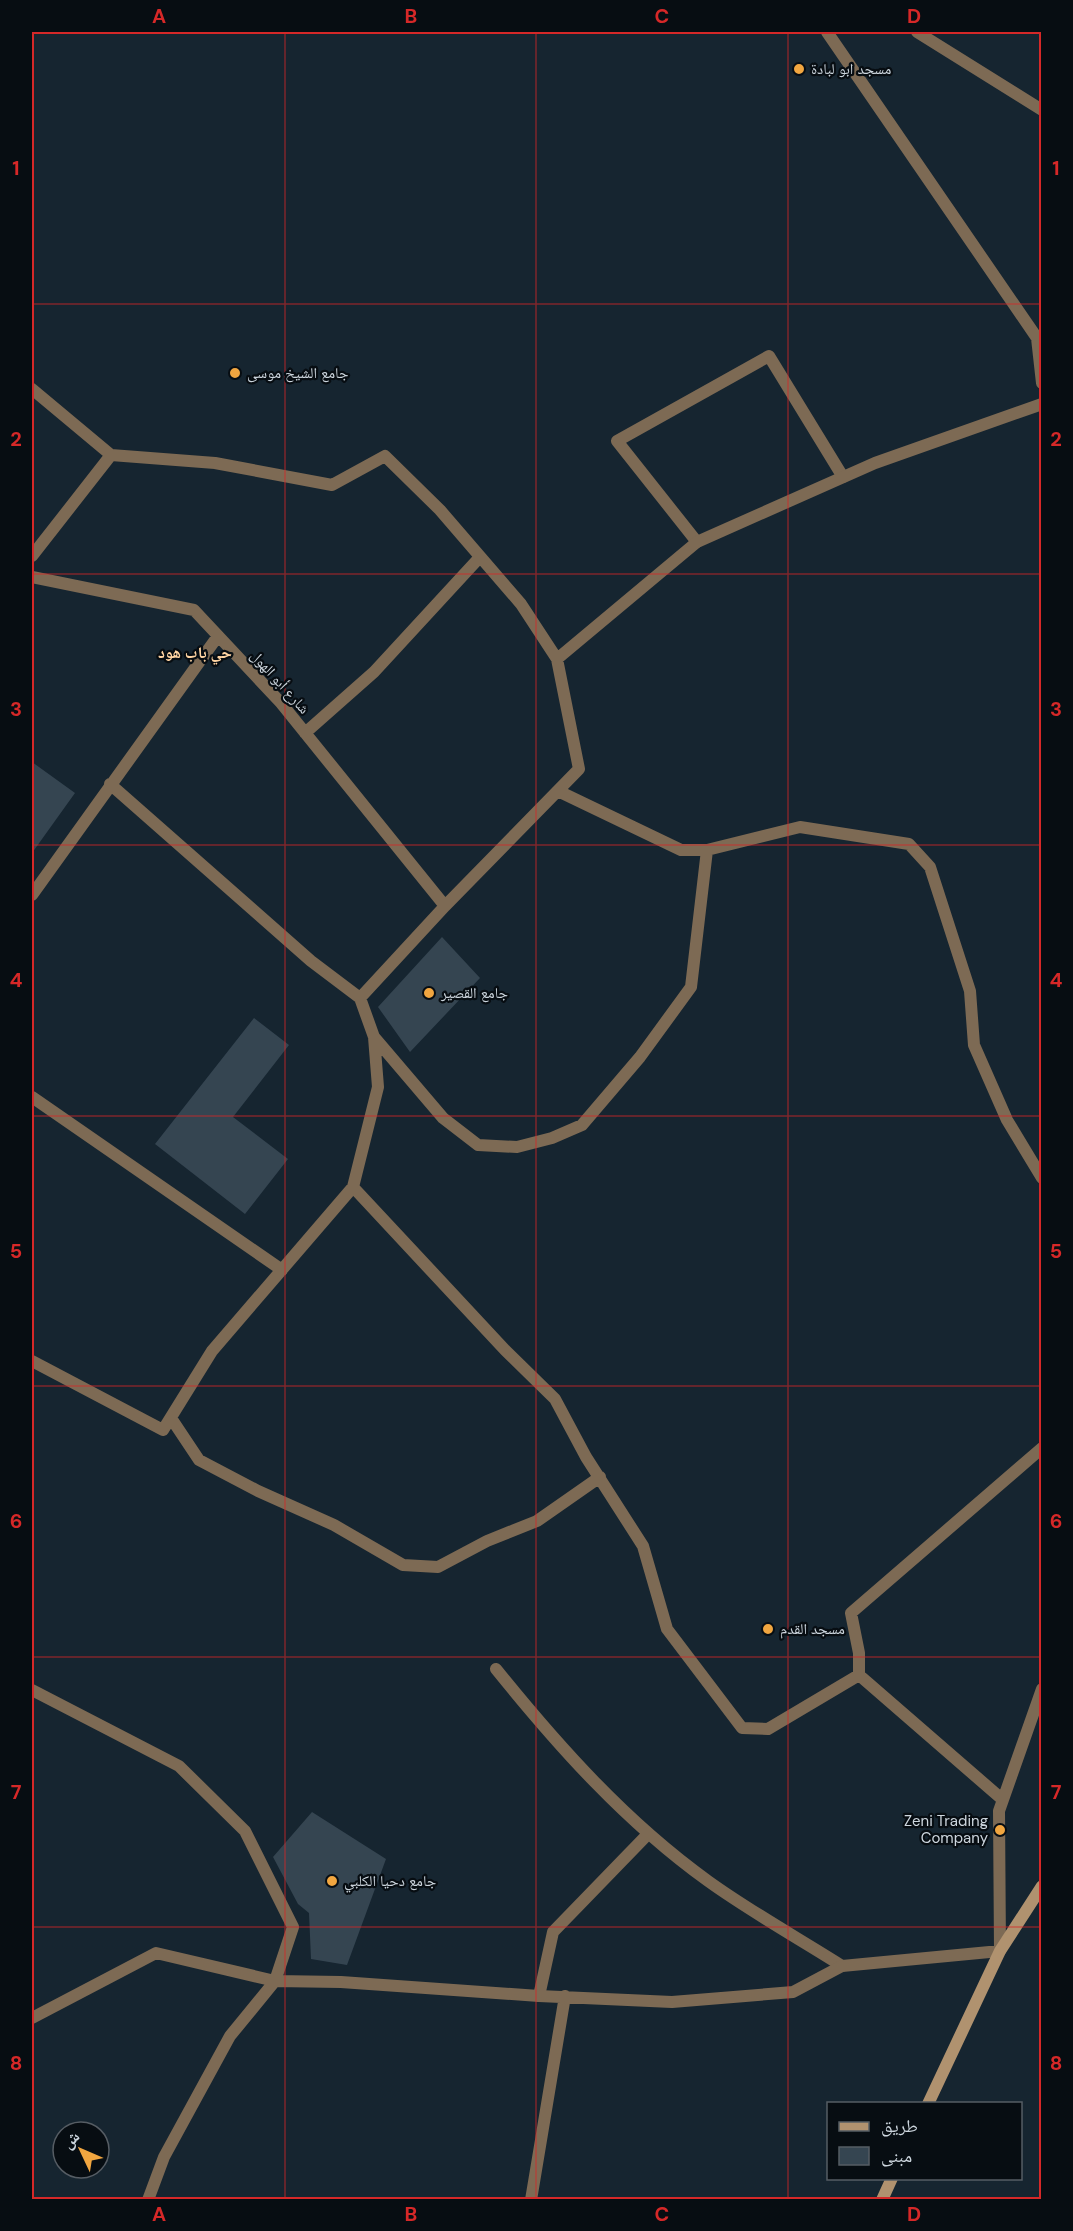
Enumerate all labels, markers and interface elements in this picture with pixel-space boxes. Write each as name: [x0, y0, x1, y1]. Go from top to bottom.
text: A: [152, 3, 166, 29]
text: B: [405, 3, 417, 29]
text: C: [655, 3, 669, 29]
text: D: [907, 3, 921, 29]
place label: مسجد ابو لبادة: [811, 59, 891, 79]
marker: مسجد ابو لبادة: [792, 62, 806, 76]
text: 1: [12, 155, 20, 181]
text: 1: [1052, 155, 1060, 181]
place label: جامع الشيخ موسى: [247, 363, 349, 383]
marker: جامع الشيخ موسى: [228, 366, 242, 380]
text: 2: [10, 426, 22, 452]
text: 2: [1050, 426, 1062, 452]
district label: حي باب هود: [158, 642, 232, 665]
street label: شارع أبو الهول: [246, 646, 314, 718]
text: 3: [10, 696, 22, 722]
text: 3: [1050, 696, 1062, 722]
text: 4: [10, 967, 23, 993]
text: 4: [1050, 967, 1063, 993]
place label: جامع القصير: [440, 983, 508, 1003]
marker: جامع القصير: [422, 986, 436, 1000]
text: 5: [10, 1238, 22, 1264]
text: 5: [1050, 1238, 1062, 1264]
text: 6: [10, 1508, 22, 1534]
text: 6: [1050, 1508, 1062, 1534]
place label: مسجد القدم: [780, 1619, 845, 1639]
marker: مسجد القدم: [761, 1622, 775, 1636]
text: 7: [11, 1779, 22, 1805]
text: 7: [1051, 1779, 1062, 1805]
place label: Zeni Trading Company: [904, 1811, 989, 1848]
marker: Zeni Trading Company: [993, 1823, 1007, 1837]
place label: جامع دحيا الكلبي: [344, 1871, 437, 1893]
marker: جامع دحيا الكلبي: [325, 1874, 339, 1888]
text: 8: [10, 2050, 22, 2076]
text: 8: [1050, 2050, 1062, 2076]
legend: [827, 2102, 1022, 2180]
text: طريق: [881, 2114, 918, 2138]
north arrow: [51, 2120, 111, 2180]
text: ش: [57, 2127, 84, 2153]
text: مبنى: [881, 2144, 912, 2168]
text: A: [152, 2201, 166, 2227]
text: B: [405, 2201, 417, 2227]
text: C: [655, 2201, 669, 2227]
text: D: [907, 2201, 921, 2227]

